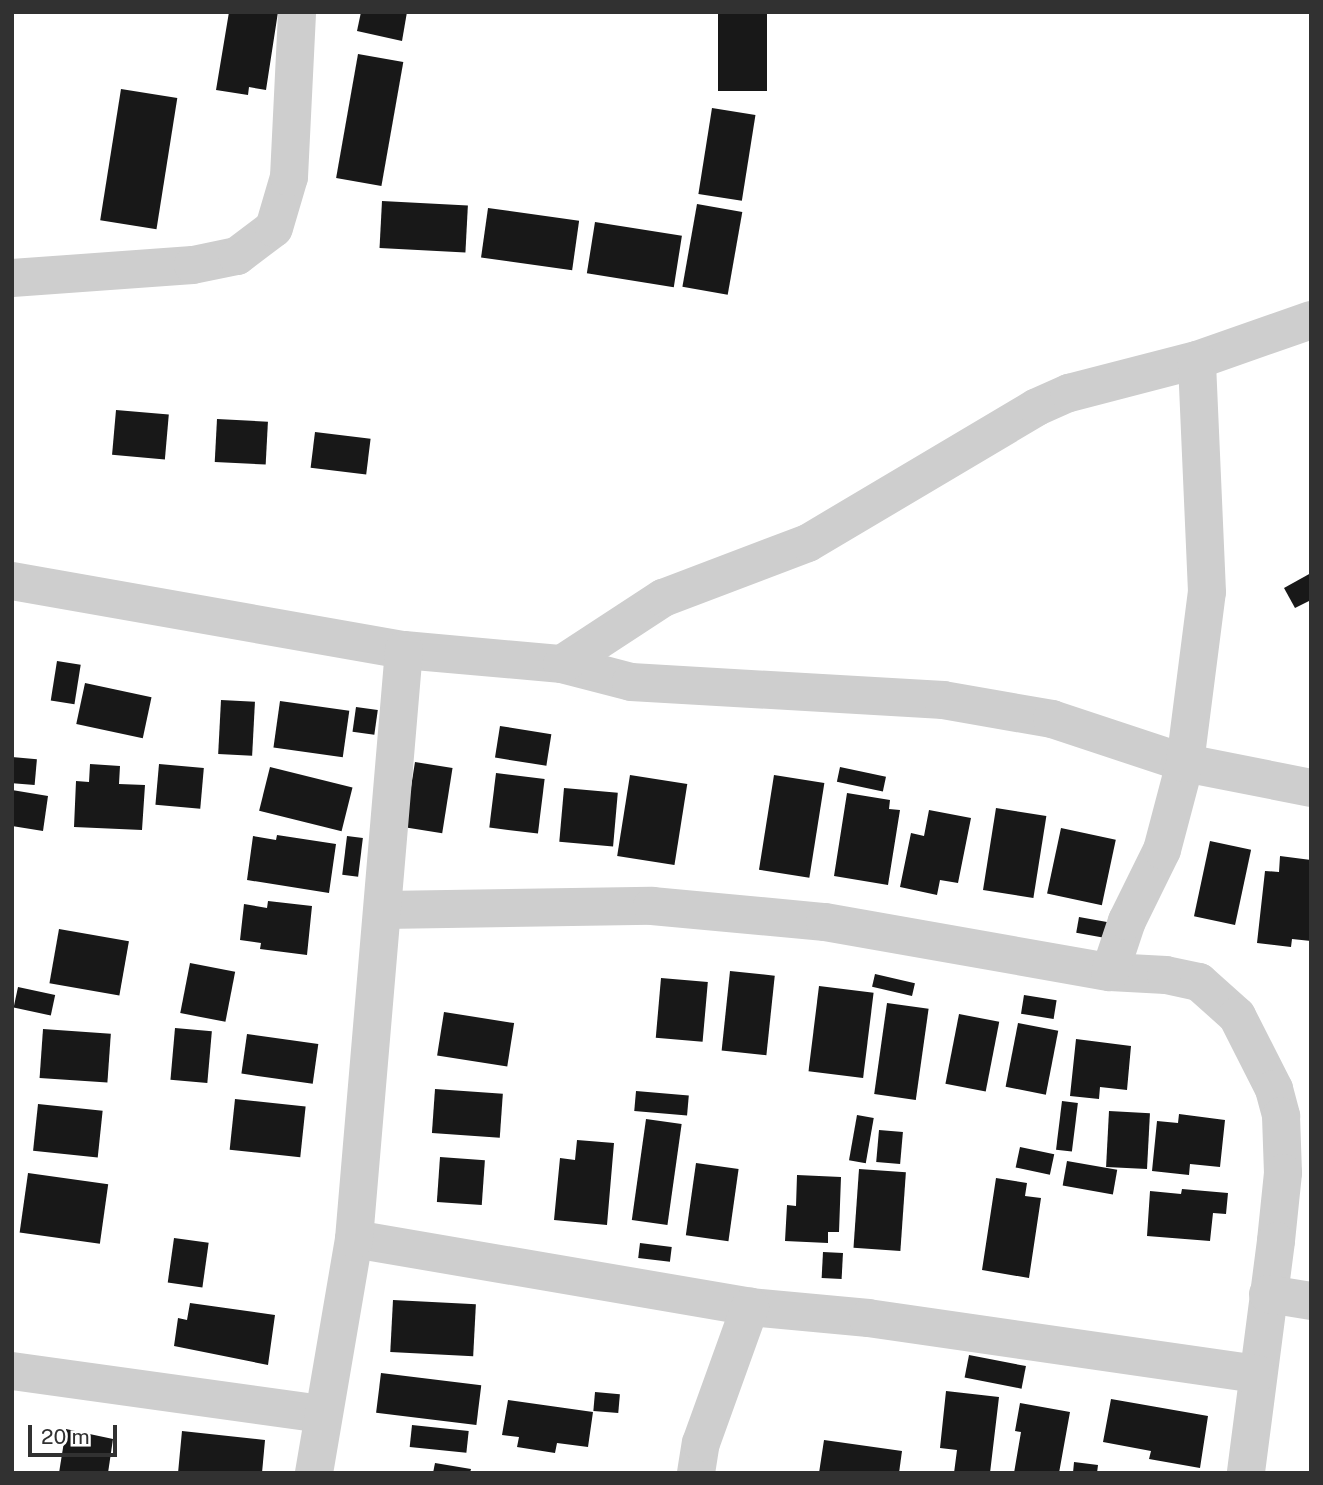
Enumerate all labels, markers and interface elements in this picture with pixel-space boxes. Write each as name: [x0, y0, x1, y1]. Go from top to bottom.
scale bar: [32, 1412, 121, 1456]
text: 20 m: [41, 1424, 90, 1449]

